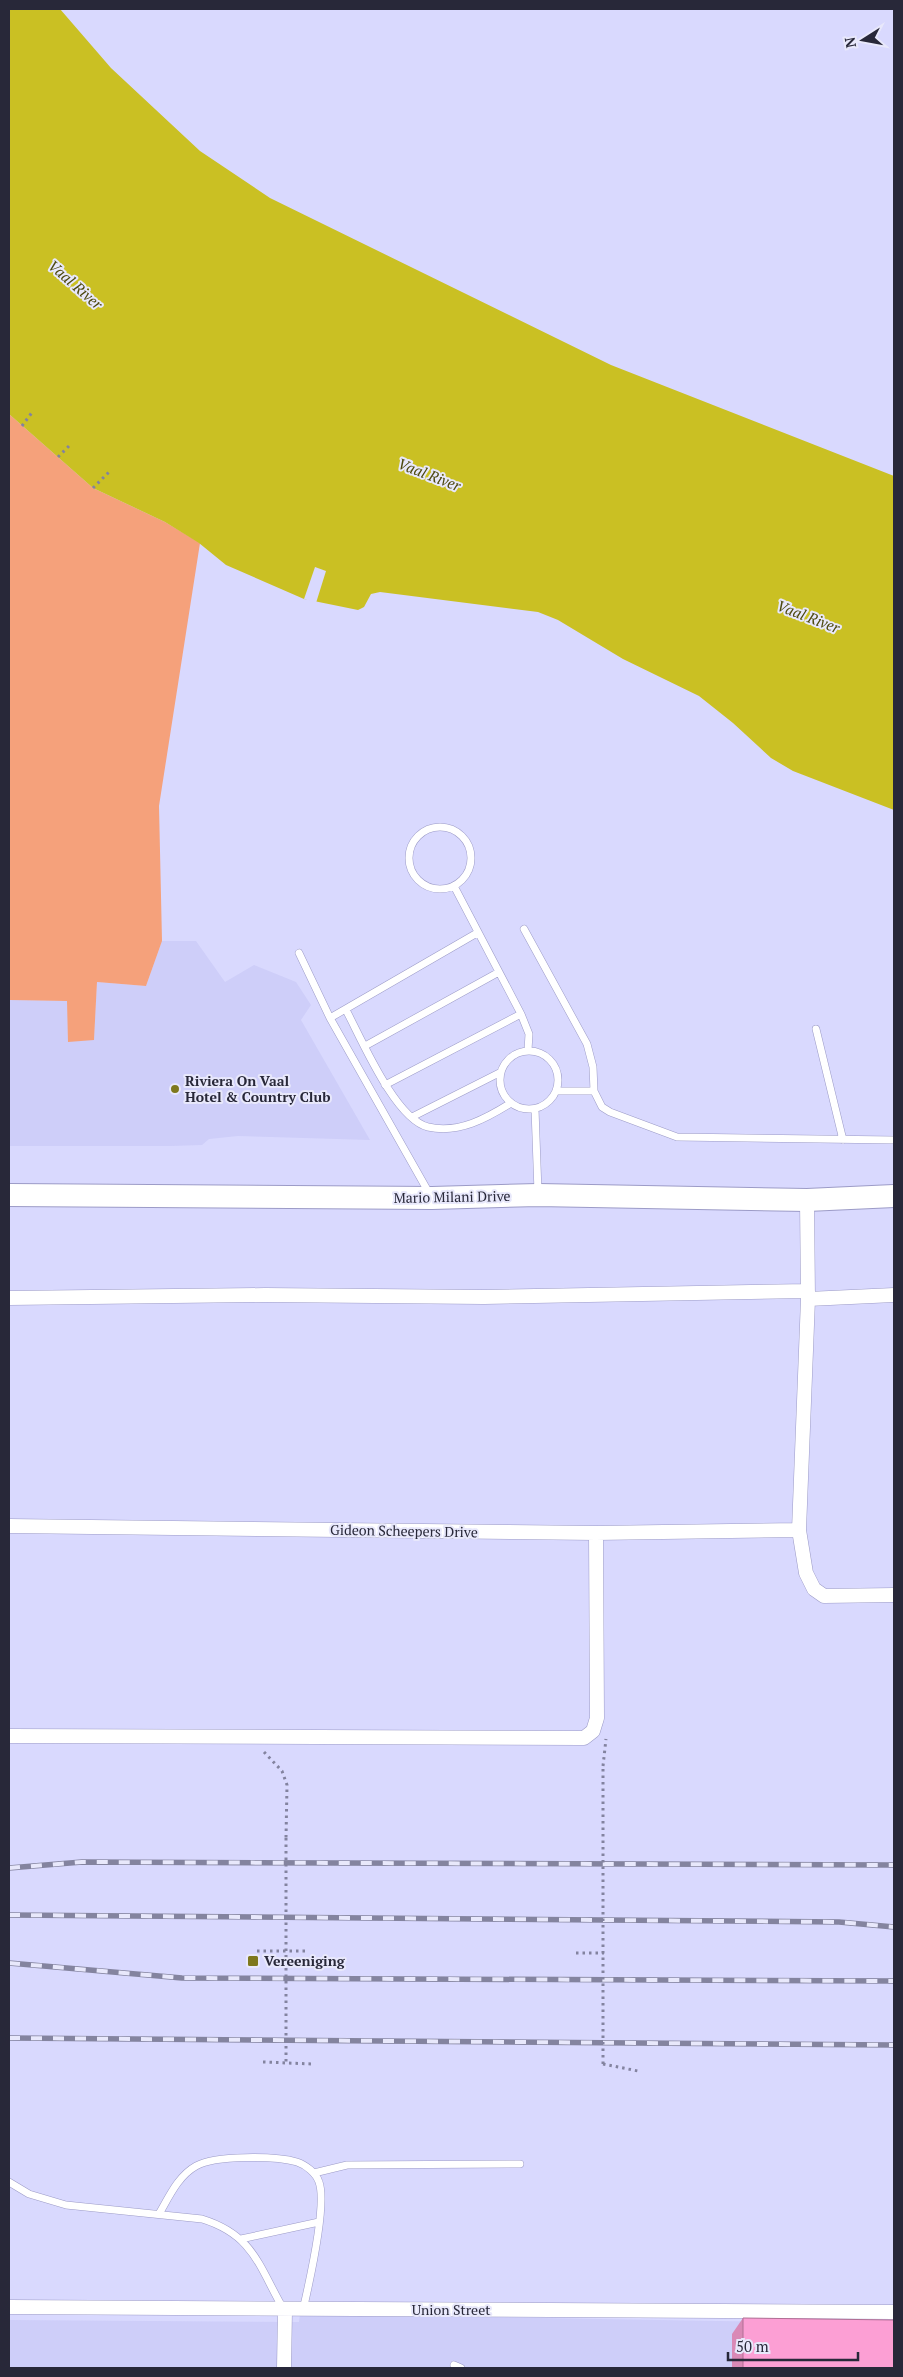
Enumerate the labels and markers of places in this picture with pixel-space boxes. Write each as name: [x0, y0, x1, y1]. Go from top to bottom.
place label: Riviera On Vaal Hotel & Country Club: [185, 1071, 330, 1106]
marker: Riviera On Vaal Hotel & Country Club: [169, 1083, 181, 1095]
place label: Vereeniging: [264, 1951, 346, 1970]
marker: Vereeniging: [246, 1954, 260, 1968]

